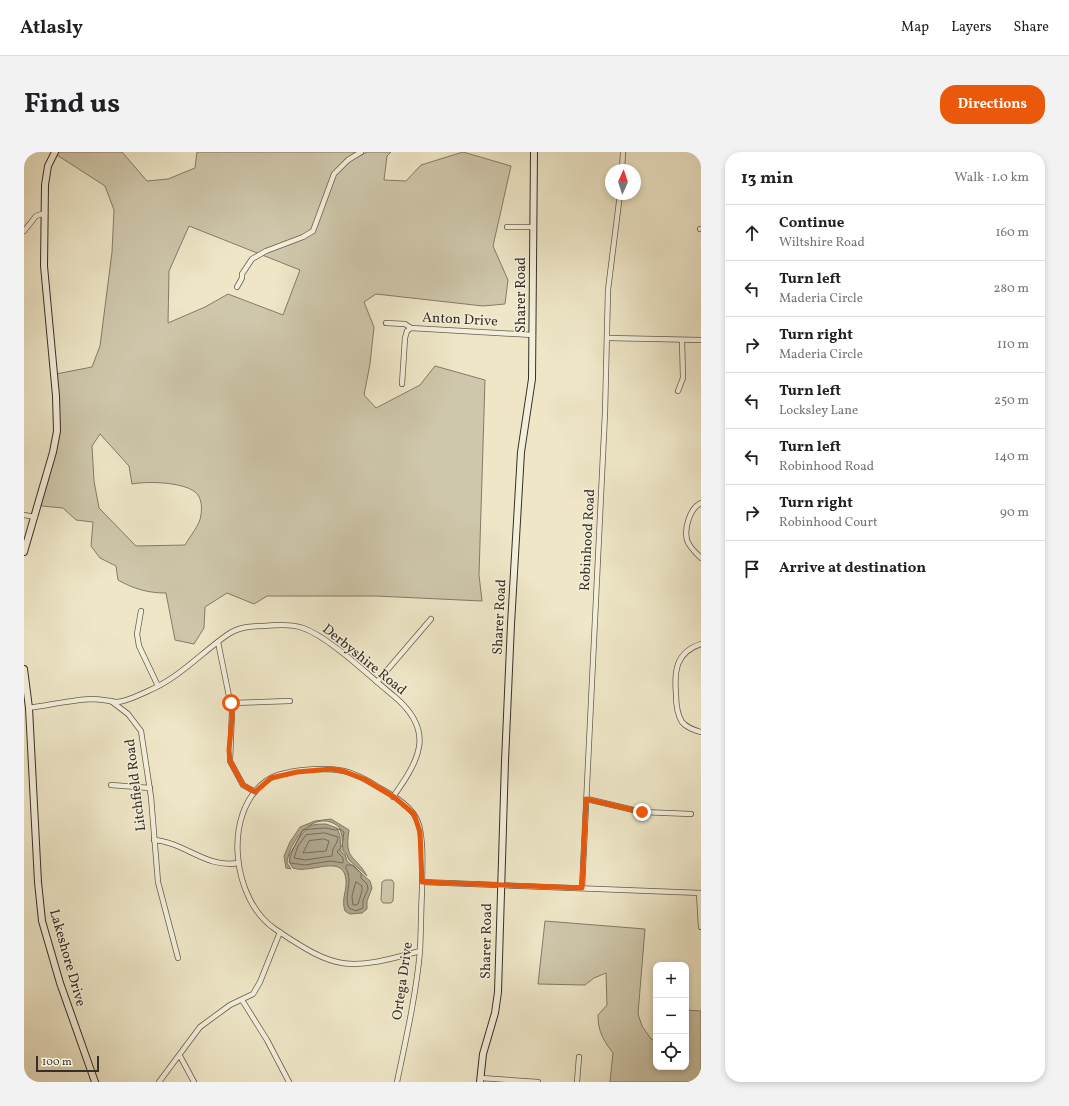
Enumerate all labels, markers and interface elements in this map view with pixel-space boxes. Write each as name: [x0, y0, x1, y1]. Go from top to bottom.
text: Atlasly: [20, 15, 83, 41]
text: Map: [901, 18, 929, 37]
text: Layers: [951, 18, 991, 37]
text: Share: [1013, 18, 1049, 37]
text: Find us: [24, 85, 120, 124]
button: Directions: [940, 85, 1045, 124]
north arrow: [605, 164, 641, 200]
text: 13 min: [741, 167, 794, 190]
text: Walk · 1.0 km: [955, 169, 1029, 187]
text: Continue: [779, 213, 844, 234]
icon: ahead: [741, 222, 763, 244]
text: 160 m: [995, 224, 1029, 242]
text: Wiltshire Road: [779, 234, 865, 252]
street label: Sharer Road: [512, 257, 531, 333]
text: Turn left: [779, 269, 841, 290]
icon: left: [741, 278, 763, 300]
text: 280 m: [993, 280, 1029, 298]
text: Maderia Circle: [779, 290, 863, 308]
street label: Anton Drive: [422, 309, 499, 331]
text: Turn right: [779, 325, 853, 346]
icon: right: [741, 334, 763, 356]
text: 110 m: [997, 336, 1029, 354]
text: Maderia Circle: [779, 346, 863, 364]
text: Turn left: [779, 381, 841, 402]
icon: left: [741, 390, 763, 412]
text: 250 m: [994, 392, 1029, 410]
text: Locksley Lane: [779, 402, 858, 420]
text: Turn left: [779, 437, 841, 458]
icon: left: [741, 446, 763, 468]
text: 140 m: [995, 448, 1029, 466]
text: Robinhood Road: [779, 458, 874, 476]
street label: Robinhood Road: [576, 488, 600, 592]
text: Turn right: [779, 493, 853, 514]
icon: right: [741, 502, 763, 524]
text: 90 m: [1000, 504, 1029, 522]
text: Robinhood Court: [779, 514, 877, 532]
icon: arrive: [741, 558, 763, 580]
text: Arrive at destination: [779, 558, 926, 579]
street label: Sharer Road: [489, 579, 511, 655]
street label: Derbyshire Road: [318, 620, 410, 700]
route start: [222, 694, 240, 712]
street label: Litchfield Road: [121, 738, 151, 832]
route end: [633, 803, 651, 821]
street label: Sharer Road: [477, 903, 497, 979]
street label: Lakeshore Drive: [44, 907, 90, 1009]
street label: Ortega Drive: [388, 940, 418, 1021]
map controls: [653, 962, 689, 1070]
button: +: [653, 962, 689, 998]
button: −: [653, 998, 689, 1034]
button: locate: [653, 1034, 689, 1070]
scale bar: [36, 1054, 99, 1073]
text: 100 m: [42, 1055, 72, 1070]

